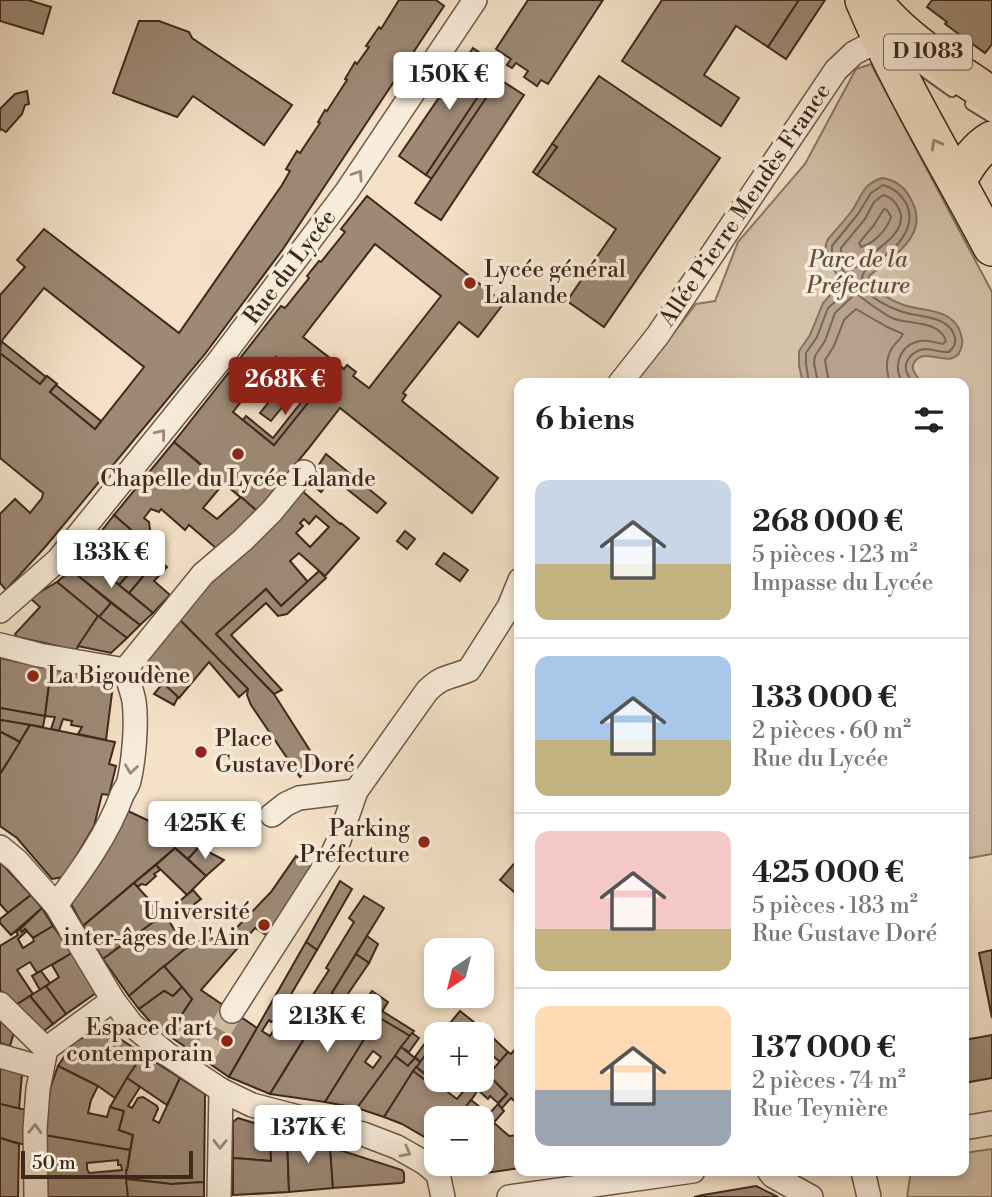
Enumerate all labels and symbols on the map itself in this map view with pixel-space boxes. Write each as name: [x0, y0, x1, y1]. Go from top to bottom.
road number: D 1083: [884, 34, 972, 70]
pin: 150K €: [392, 52, 506, 112]
street label: Allée Pierre Mendès France: [653, 78, 837, 333]
one-way arrow: [931, 139, 944, 151]
one-way arrow: [350, 170, 362, 183]
street label: Rue du Lycée: [238, 204, 342, 330]
park label: Parc de la Préfecture: [805, 246, 910, 300]
place label: Lycée général Lalande: [484, 256, 626, 310]
marker: Lycée général Lalande: [462, 275, 478, 291]
pin: 268K €: [228, 358, 342, 417]
one-way arrow: [152, 429, 165, 441]
marker: Chapelle du Lycée Lalande: [230, 446, 246, 462]
place label: Chapelle du Lycée Lalande: [100, 465, 376, 493]
pin: 133K €: [54, 530, 168, 590]
place label: La Bigoudène: [47, 662, 190, 690]
marker: La Bigoudène: [25, 668, 41, 684]
place label: Place Gustave Doré: [215, 725, 355, 779]
marker: Place Gustave Doré: [193, 744, 209, 760]
one-way arrow: [123, 763, 138, 775]
pin: 425K €: [148, 802, 262, 861]
place label: Parking Préfecture: [299, 815, 410, 869]
marker: Parking Préfecture: [416, 834, 432, 850]
place label: Université inter-âges de l'Ain: [63, 898, 250, 952]
marker: Université inter-âges de l'Ain: [256, 917, 272, 933]
north arrow: [424, 938, 494, 1008]
pin: 213K €: [270, 995, 384, 1054]
place label: Espace d'art contemporain: [66, 1014, 213, 1068]
marker: Espace d'art contemporain: [219, 1033, 235, 1049]
pin: 137K €: [251, 1106, 365, 1165]
one-way arrow: [28, 1123, 43, 1134]
one-way arrow: [212, 1139, 228, 1149]
one-way arrow: [399, 1144, 411, 1157]
scale bar: [21, 1148, 192, 1180]

